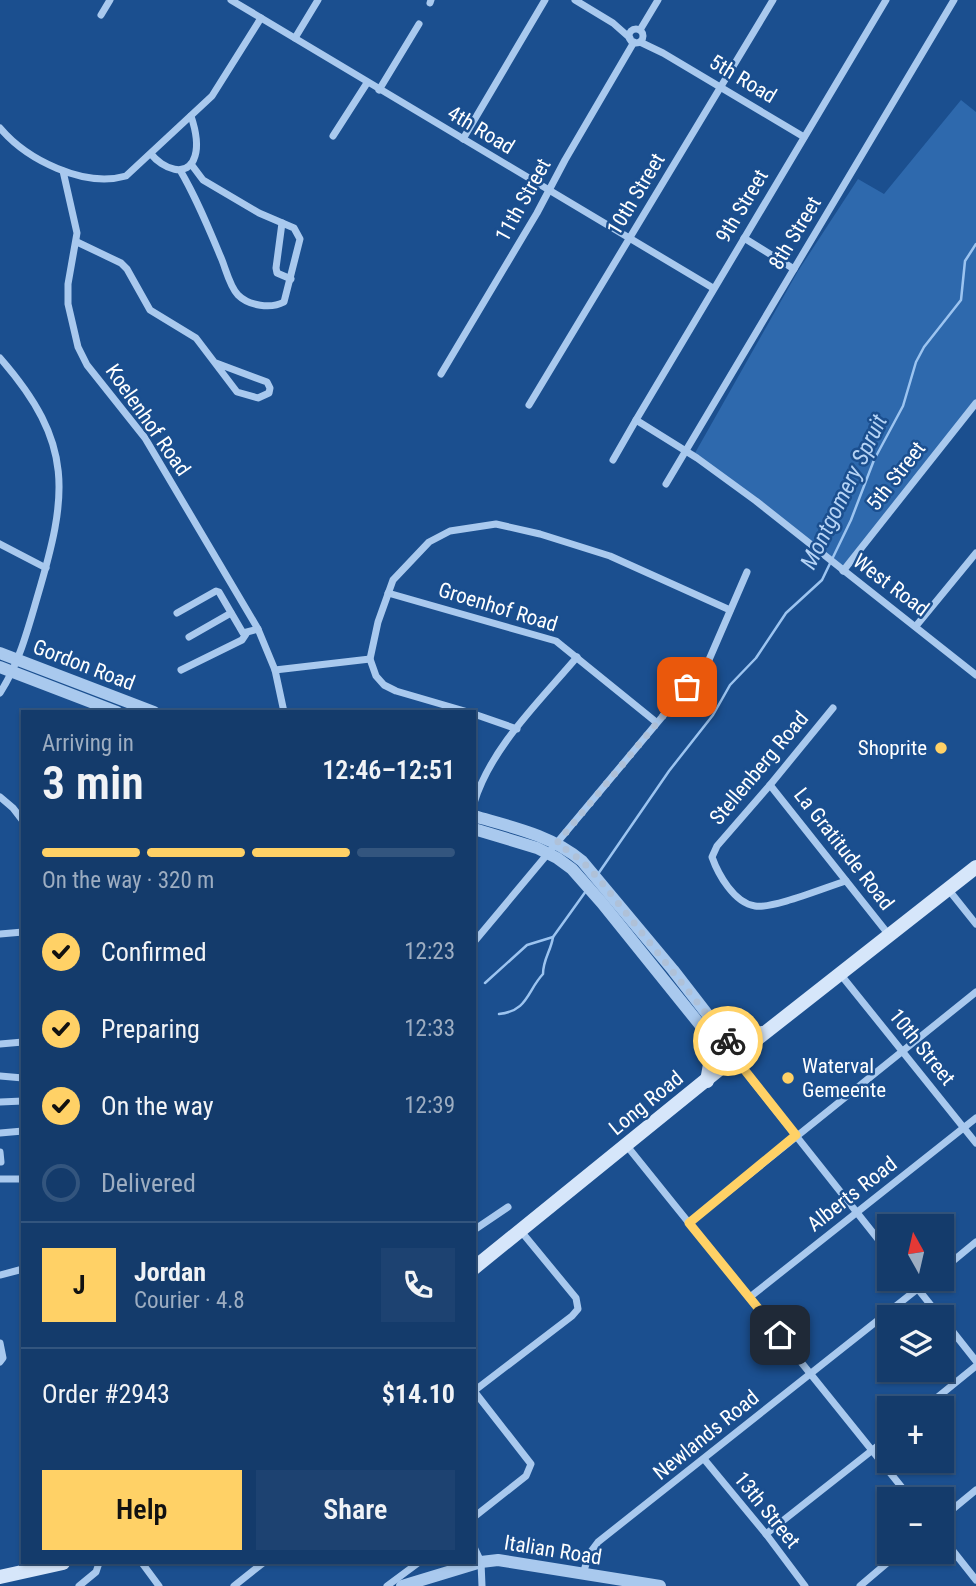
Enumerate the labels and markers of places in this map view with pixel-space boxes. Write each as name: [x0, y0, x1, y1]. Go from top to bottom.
pin: [657, 657, 717, 717]
place label: Shoprite: [858, 736, 927, 760]
marker: Shoprite: [933, 740, 949, 756]
place label: Waterval Gemeente: [802, 1054, 886, 1102]
marker: Waterval Gemeente: [780, 1070, 796, 1086]
pin: [750, 1305, 810, 1365]

